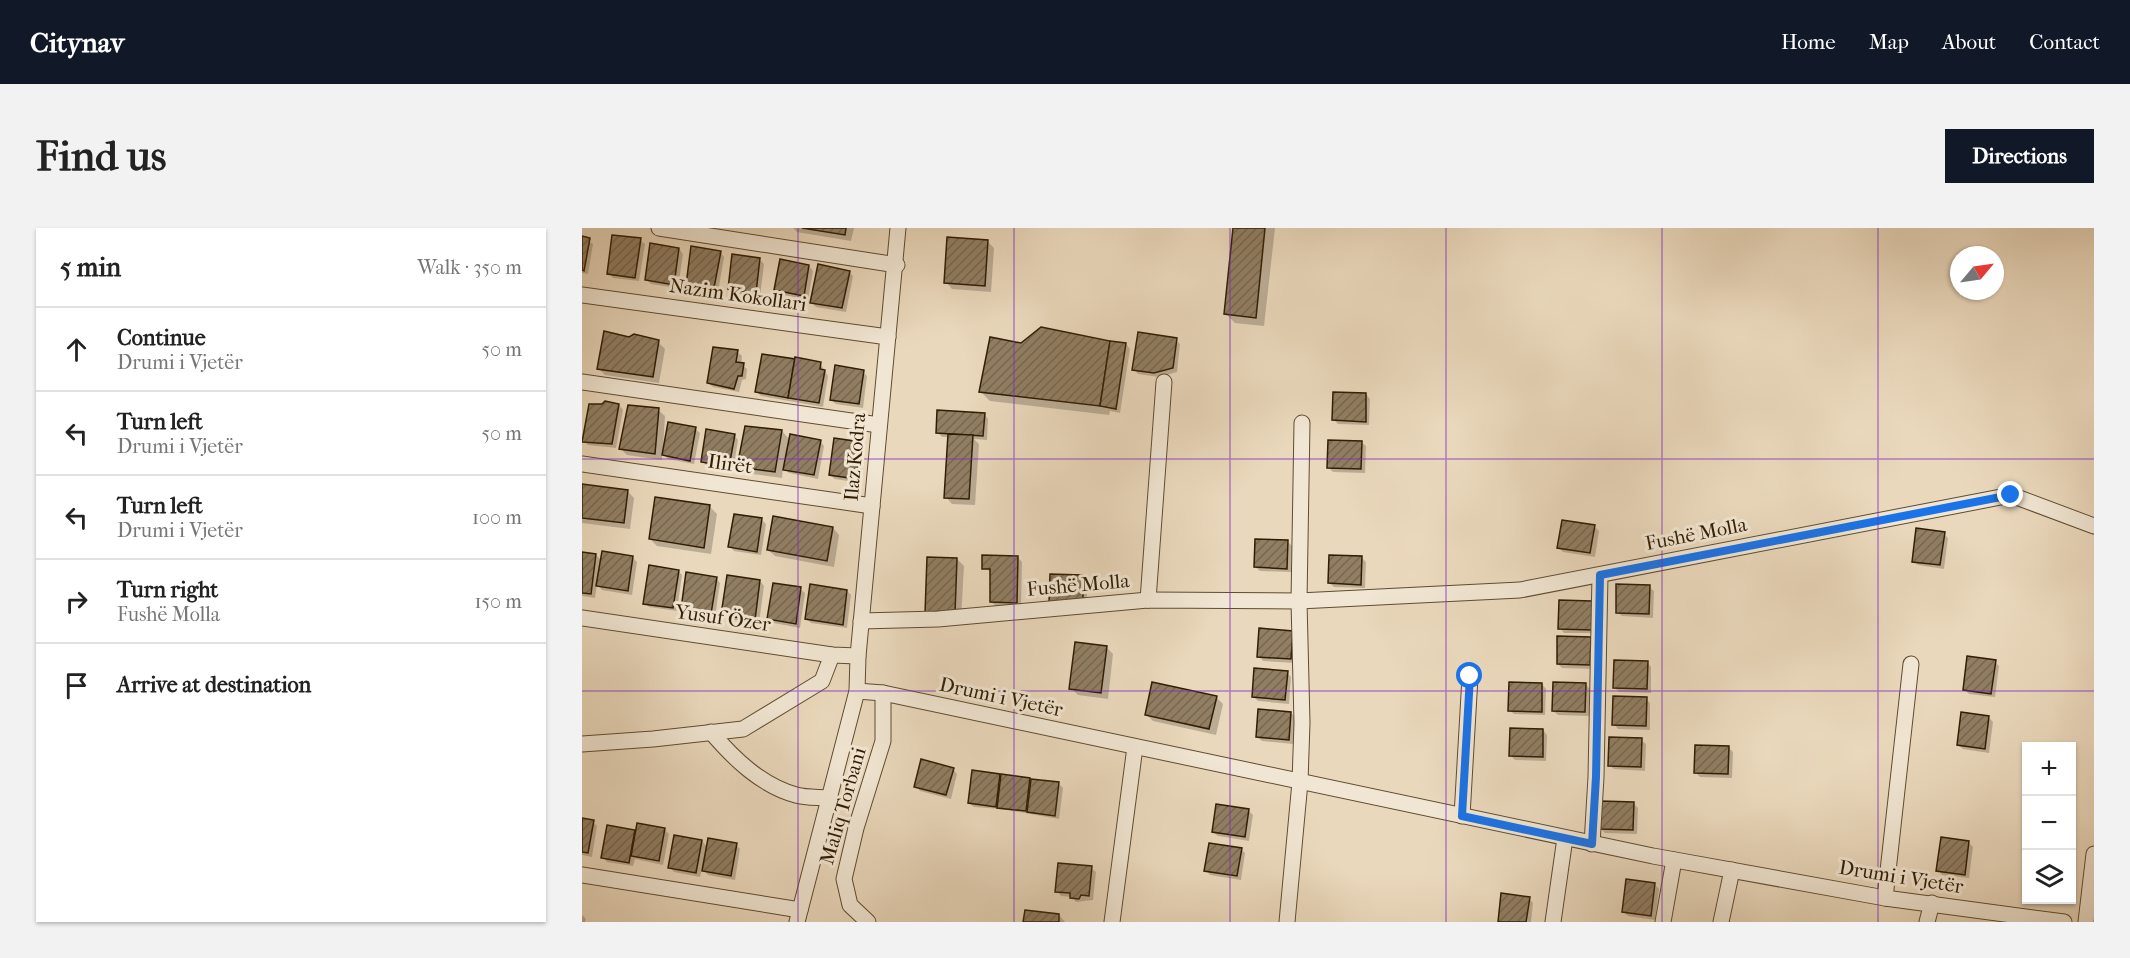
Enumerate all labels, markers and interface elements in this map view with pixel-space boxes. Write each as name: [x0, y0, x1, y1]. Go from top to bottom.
text: Citynav: [30, 26, 124, 59]
text: Home: [1781, 30, 1836, 54]
text: Map: [1869, 30, 1909, 54]
text: About: [1942, 30, 1996, 54]
text: Contact: [2029, 30, 2100, 54]
button: Directions: [1945, 129, 2094, 183]
text: Find us: [36, 132, 166, 181]
north arrow: [1950, 246, 2004, 300]
text: 5 min: [60, 252, 121, 283]
text: Walk · 350 m: [417, 256, 522, 279]
street label: Nazim Kokollari: [668, 274, 808, 316]
text: Continue: [117, 325, 206, 351]
icon: ahead: [60, 333, 93, 366]
text: 50 m: [481, 338, 522, 361]
text: Drumi i Vjetër: [117, 351, 243, 374]
text: Turn left: [117, 409, 203, 435]
street label: Ilaz Kodra: [840, 411, 870, 502]
icon: left: [60, 417, 93, 450]
text: 50 m: [481, 422, 522, 445]
text: Drumi i Vjetër: [117, 435, 243, 458]
street label: Ilirët: [706, 450, 754, 478]
route end: [1997, 481, 2023, 507]
text: Turn left: [117, 493, 203, 519]
icon: left: [60, 501, 93, 534]
text: 100 m: [472, 506, 522, 529]
street label: Fushë Molla: [1643, 513, 1749, 555]
text: Drumi i Vjetër: [117, 519, 243, 542]
street label: Fushë Molla: [1026, 569, 1131, 601]
text: Turn right: [117, 577, 218, 603]
icon: right: [60, 585, 93, 618]
text: 150 m: [474, 590, 522, 613]
street label: Yusuf Özer: [673, 599, 773, 636]
text: Fushë Molla: [117, 603, 220, 626]
route start: [1456, 662, 1482, 688]
icon: arrive: [60, 669, 93, 702]
text: Arrive at destination: [117, 672, 311, 698]
street label: Drumi i Vjetër: [937, 673, 1065, 721]
map controls: [2022, 742, 2076, 904]
button: +: [2022, 742, 2076, 796]
street label: Maliq Torbani: [815, 745, 871, 867]
button: −: [2022, 796, 2076, 850]
button: layers: [2022, 850, 2076, 904]
street label: Drumi i Vjetër: [1837, 856, 1965, 898]

